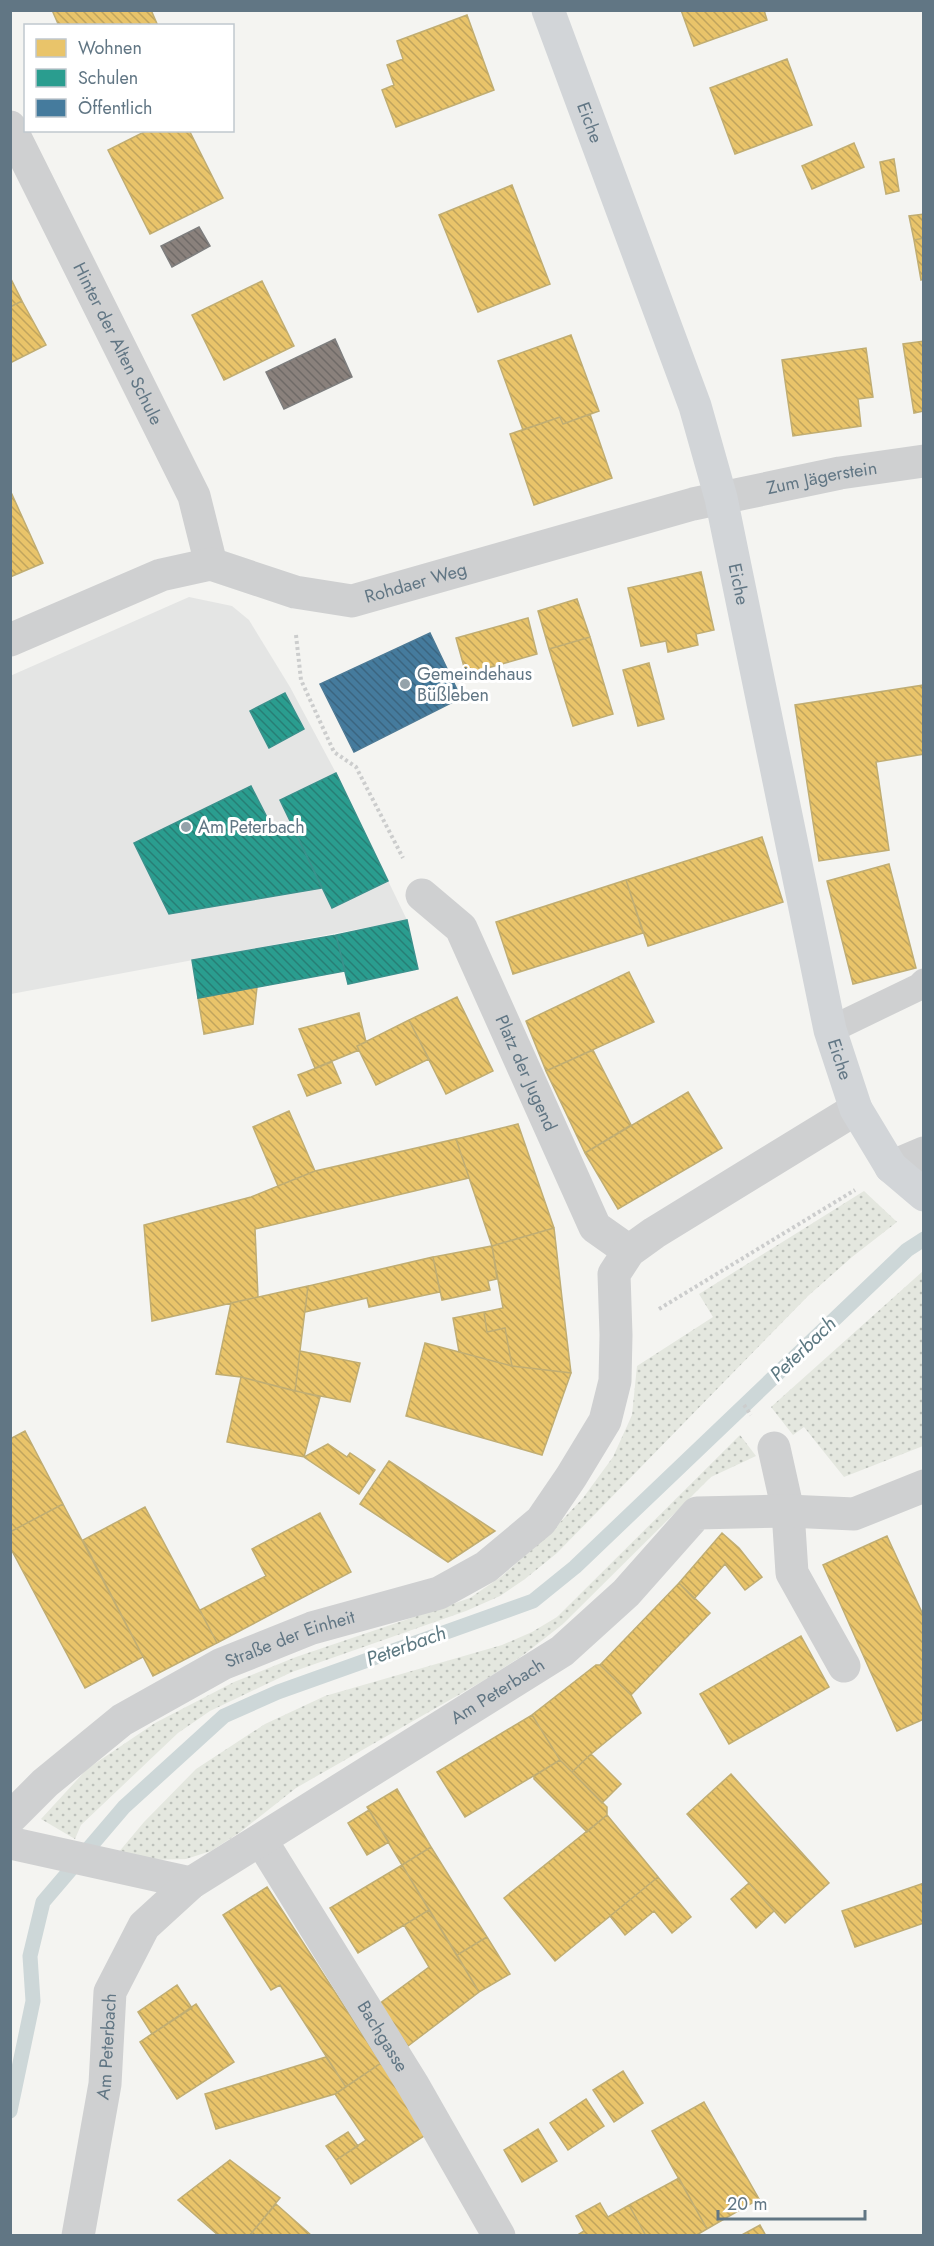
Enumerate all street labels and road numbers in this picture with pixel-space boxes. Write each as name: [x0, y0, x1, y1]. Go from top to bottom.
street label: Eiche: [570, 98, 609, 147]
street label: Hinter der Alten Schule: [66, 258, 169, 429]
street label: Zum Jägerstein: [764, 455, 879, 501]
street label: Rohdaer Weg: [362, 556, 470, 610]
street label: Eiche: [722, 561, 756, 607]
street label: Platz der Jugend: [489, 1011, 563, 1135]
street label: Eiche: [821, 1035, 859, 1083]
street label: Straße der Einheit: [221, 1604, 358, 1675]
street label: Am Peterbach: [445, 1652, 550, 1731]
street label: Am Peterbach: [89, 1992, 123, 2102]
street label: Bachgasse: [351, 1996, 415, 2077]

